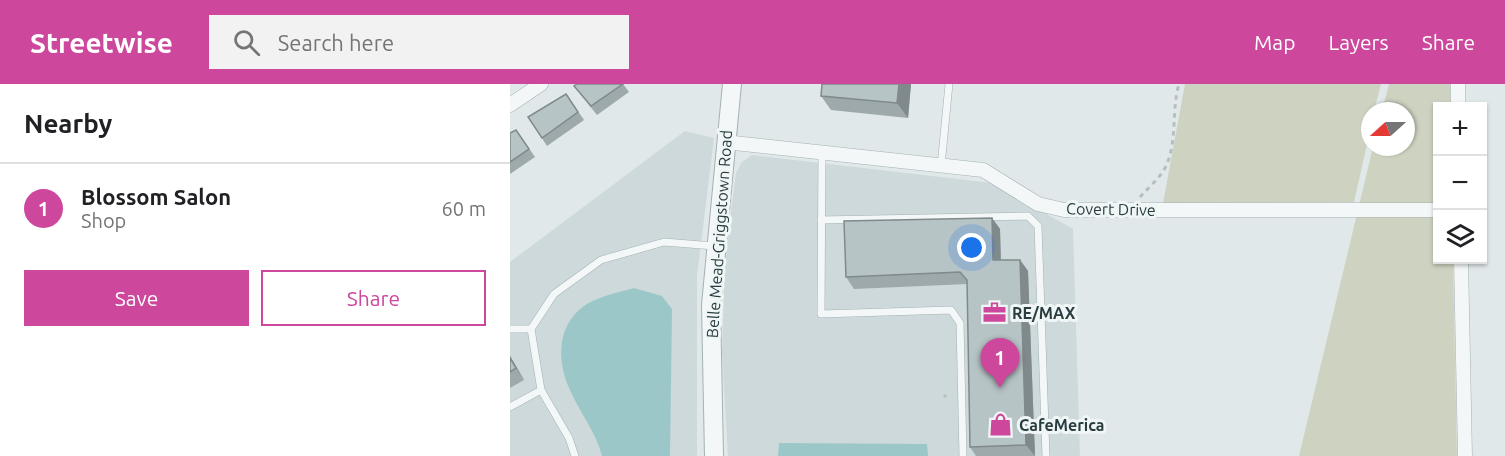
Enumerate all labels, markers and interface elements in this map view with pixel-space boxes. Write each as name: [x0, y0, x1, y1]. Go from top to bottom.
search box: [209, 15, 629, 69]
icon: search: [230, 26, 263, 59]
text: Streetwise: [30, 27, 173, 58]
text: Search here: [278, 30, 394, 55]
text: Map: [1254, 30, 1295, 54]
text: Layers: [1328, 30, 1389, 54]
text: Share: [1422, 30, 1475, 54]
north arrow: [1361, 102, 1415, 156]
map controls: [1433, 102, 1487, 264]
button: +: [1433, 102, 1487, 156]
text: Nearby: [24, 109, 112, 138]
street label: Belle Mead-Griggstown Road: [703, 129, 735, 339]
button: −: [1433, 156, 1487, 210]
text: Blossom Salon: [81, 184, 231, 209]
text: 1: [38, 197, 49, 220]
text: 60 m: [442, 197, 486, 220]
street label: Covert Drive: [1066, 199, 1156, 219]
text: Shop: [81, 209, 126, 232]
button: layers: [1433, 210, 1487, 264]
your location: [957, 233, 986, 262]
button: Save: [24, 270, 249, 326]
button: Share: [261, 270, 486, 326]
office icon: RE/MAX: [981, 300, 1007, 326]
place label: RE/MAX: [1012, 304, 1076, 322]
pin: 1: [980, 338, 1020, 388]
shop icon: CafeMerica: [988, 412, 1014, 438]
place label: CafeMerica: [1019, 416, 1104, 434]

